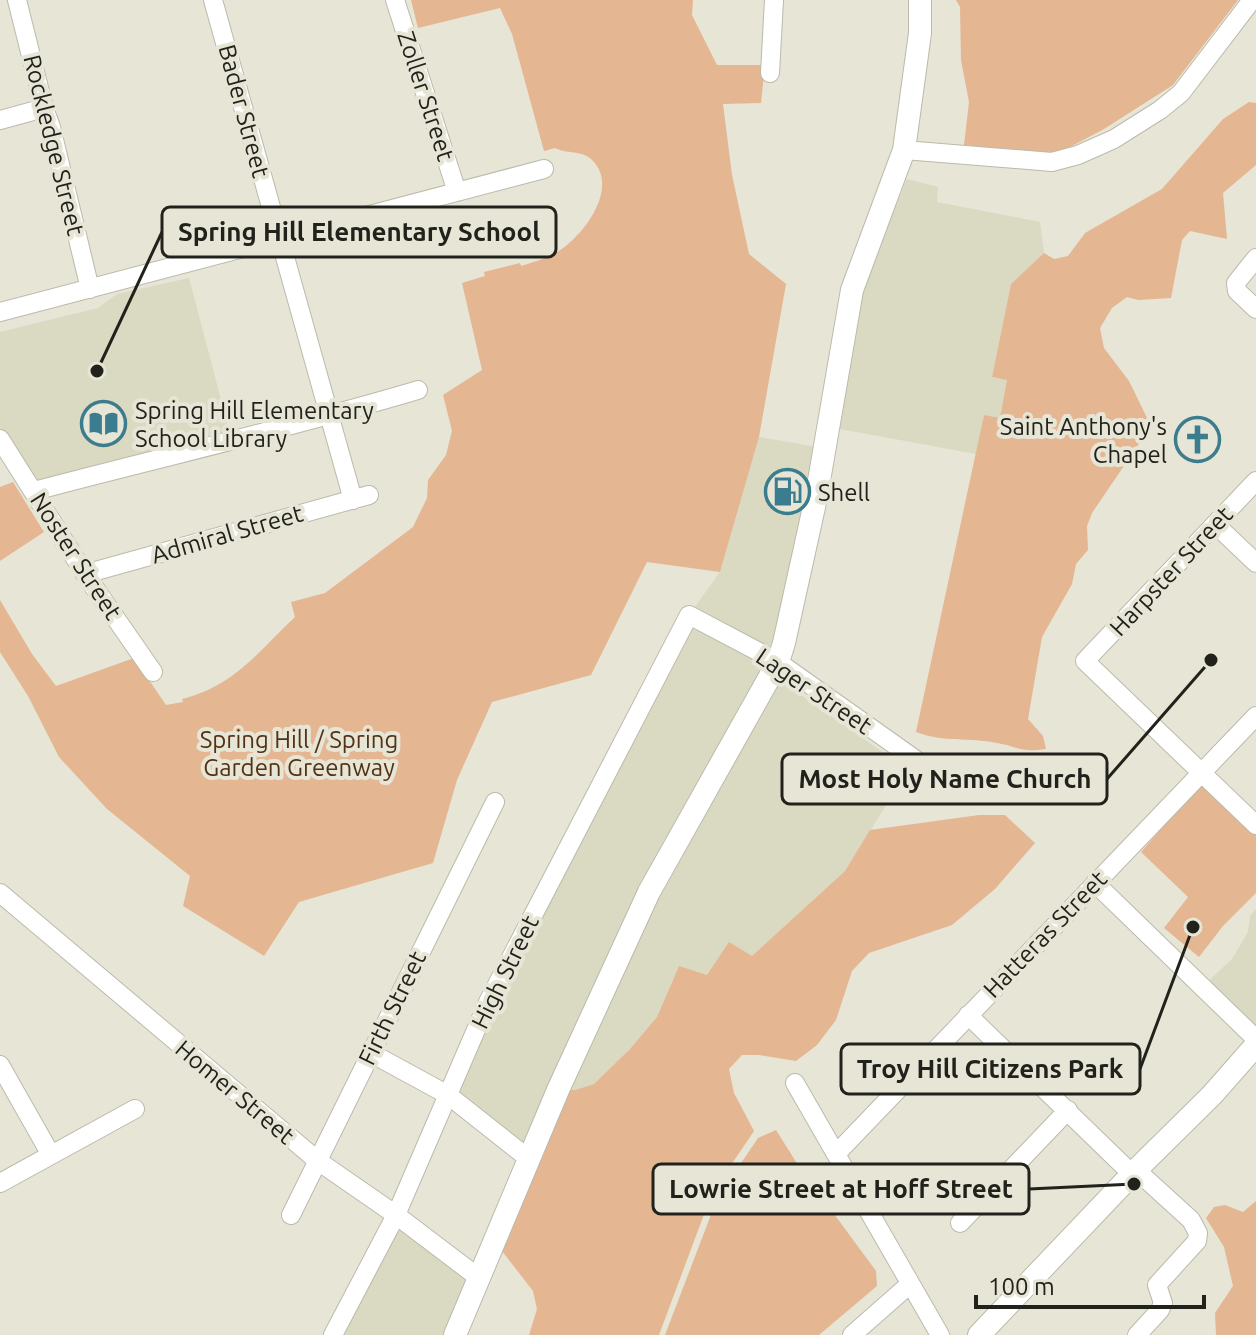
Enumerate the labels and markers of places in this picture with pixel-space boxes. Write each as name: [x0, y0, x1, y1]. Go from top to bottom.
callout: Spring Hill Elementary School: [162, 207, 556, 257]
place label: Spring Hill Elementary School Library: [135, 397, 374, 452]
library icon: Spring Hill Elementary School Library: [80, 400, 128, 448]
place label: Saint Anthony's Chapel: [1000, 413, 1167, 468]
church icon: Saint Anthony's Chapel: [1174, 416, 1222, 464]
fuel station icon: Shell: [763, 468, 811, 516]
place label: Shell: [818, 479, 870, 506]
callout: Most Holy Name Church: [782, 754, 1107, 804]
callout: Troy Hill Citizens Park: [841, 1044, 1140, 1094]
callout: Lowrie Street at Hoff Street: [653, 1164, 1029, 1214]

